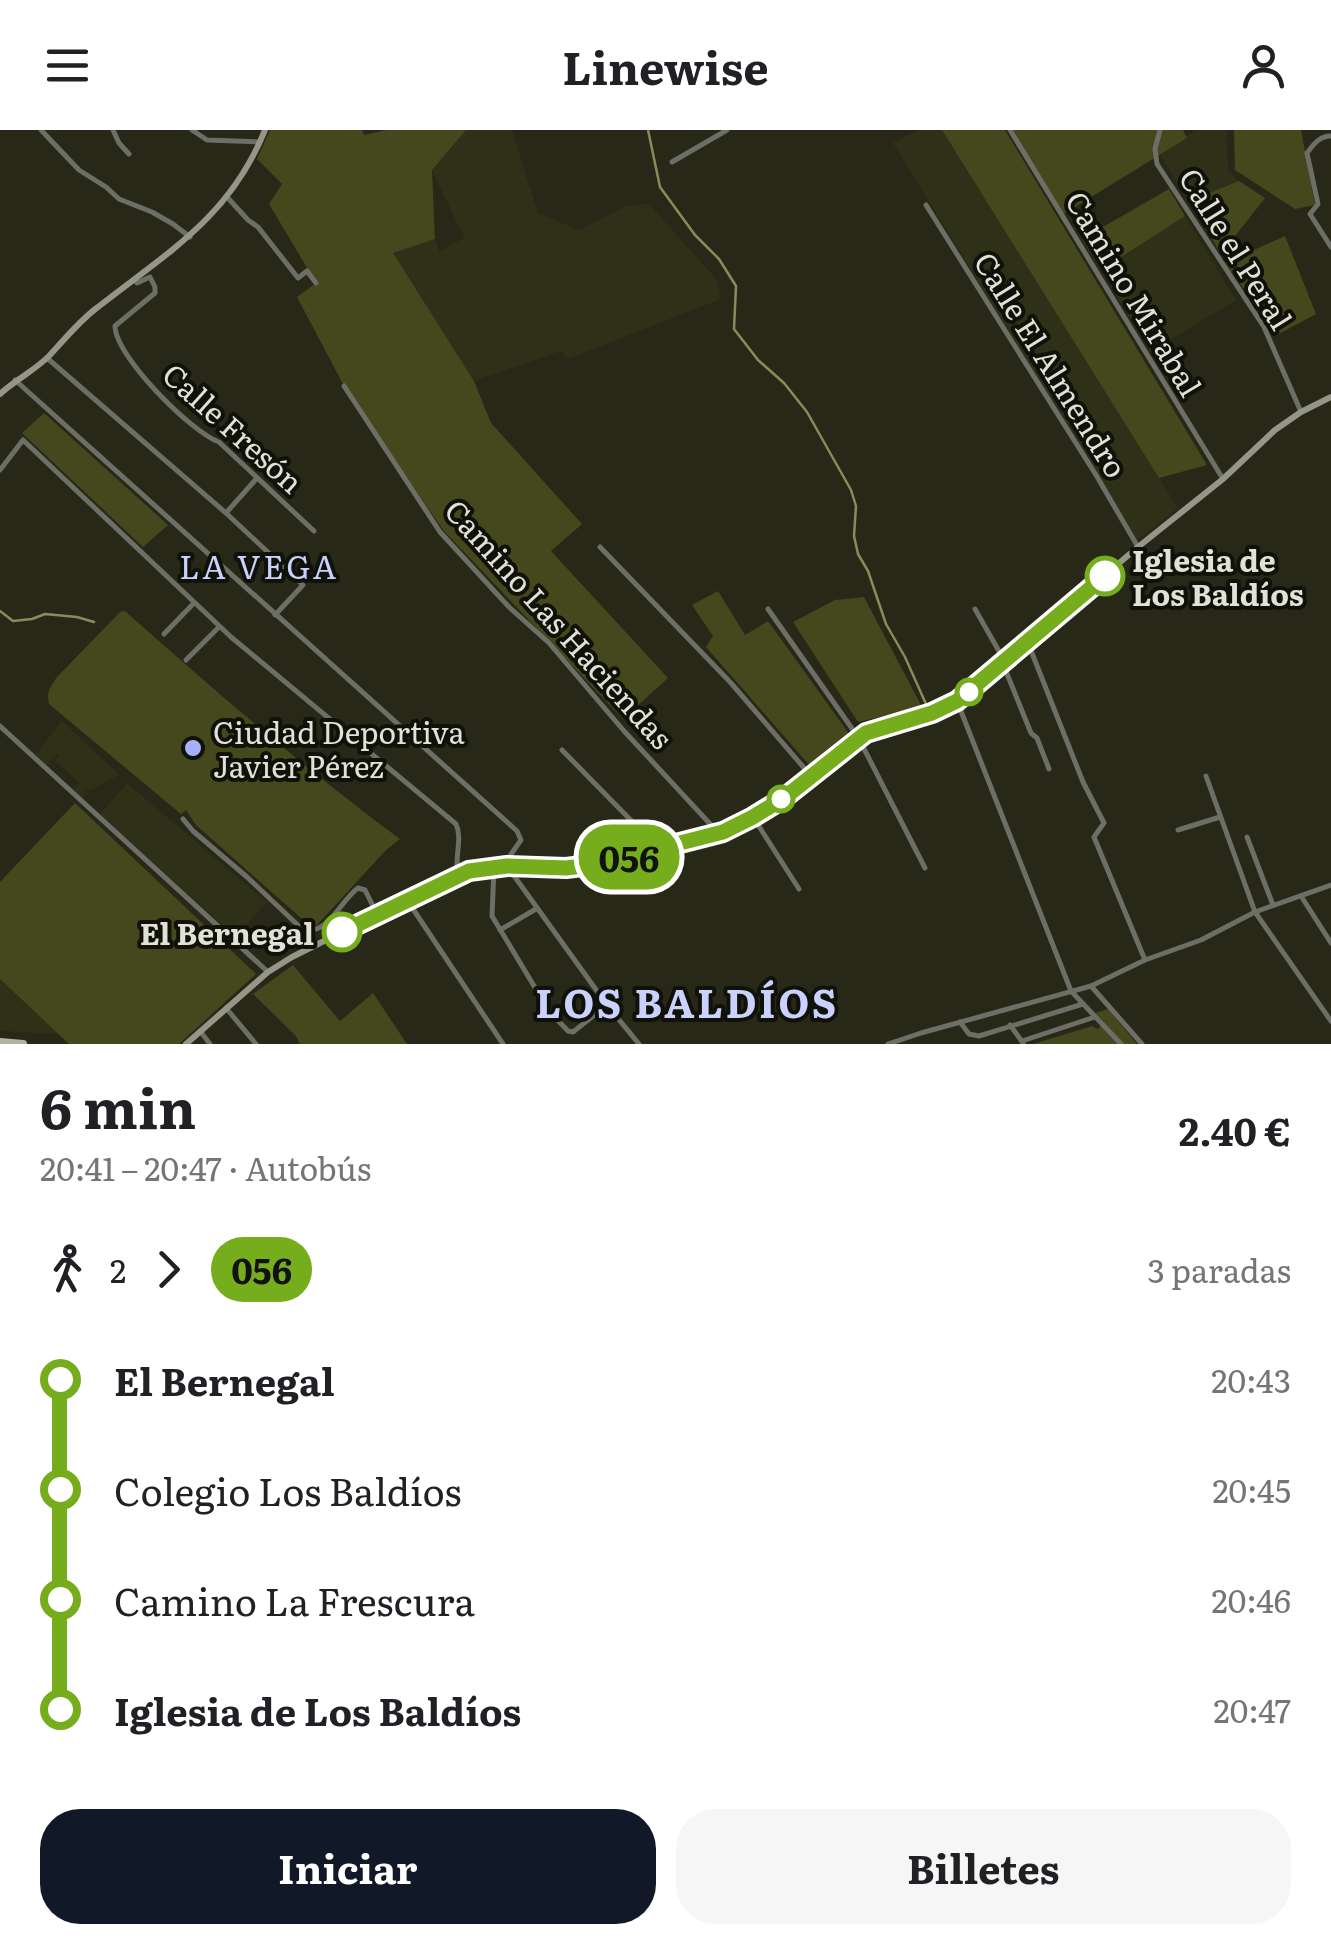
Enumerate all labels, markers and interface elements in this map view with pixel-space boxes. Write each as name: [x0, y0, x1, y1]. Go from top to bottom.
text: Linewise: [562, 32, 769, 99]
icon: menu: [40, 38, 95, 93]
icon: person: [1236, 38, 1291, 93]
street label: Calle el Peral: [1170, 159, 1304, 337]
street label: Camino Mirabal: [1056, 182, 1214, 404]
street label: Calle El Almendro: [965, 243, 1139, 485]
street label: Calle Fresón: [154, 352, 314, 502]
street label: Camino Las Haciendas: [436, 489, 684, 757]
place label: Iglesia de Los Baldíos: [1132, 537, 1304, 615]
district label: LA VEGA: [179, 541, 339, 589]
marker: Iglesia de Los Baldíos: [1086, 557, 1124, 595]
unlabelled marker: [956, 679, 982, 705]
place label: Ciudad Deportiva Javier Pérez: [213, 709, 465, 787]
marker: Ciudad Deportiva Javier Pérez: [182, 737, 204, 759]
unlabelled marker: [768, 786, 794, 812]
line badge: 056: [572, 824, 686, 890]
text: 056: [599, 831, 659, 883]
place label: El Bernegal: [140, 910, 314, 954]
marker: El Bernegal: [323, 913, 361, 951]
district label: LOS BALDÍOS: [535, 971, 839, 1030]
text: 6 min: [40, 1064, 196, 1146]
text: 2.40 €: [1179, 1101, 1291, 1158]
text: 20:41 – 20:47 · Autobús: [40, 1143, 371, 1191]
icon: walk: [40, 1242, 95, 1297]
icon: forward: [141, 1242, 196, 1297]
text: 056: [231, 1243, 292, 1295]
text: 2: [110, 1245, 126, 1293]
text: 3 paradas: [1147, 1245, 1291, 1293]
text: El Bernegal: [114, 1351, 335, 1408]
text: 20:43: [1211, 1355, 1291, 1403]
text: Colegio Los Baldíos: [114, 1461, 461, 1518]
text: 20:45: [1212, 1465, 1291, 1513]
text: Camino La Frescura: [114, 1571, 475, 1628]
text: 20:46: [1211, 1575, 1291, 1623]
text: Iglesia de Los Baldíos: [114, 1681, 521, 1738]
text: 20:47: [1214, 1685, 1291, 1733]
button: Iniciar: [40, 1809, 656, 1924]
button: Billetes: [676, 1809, 1291, 1924]

